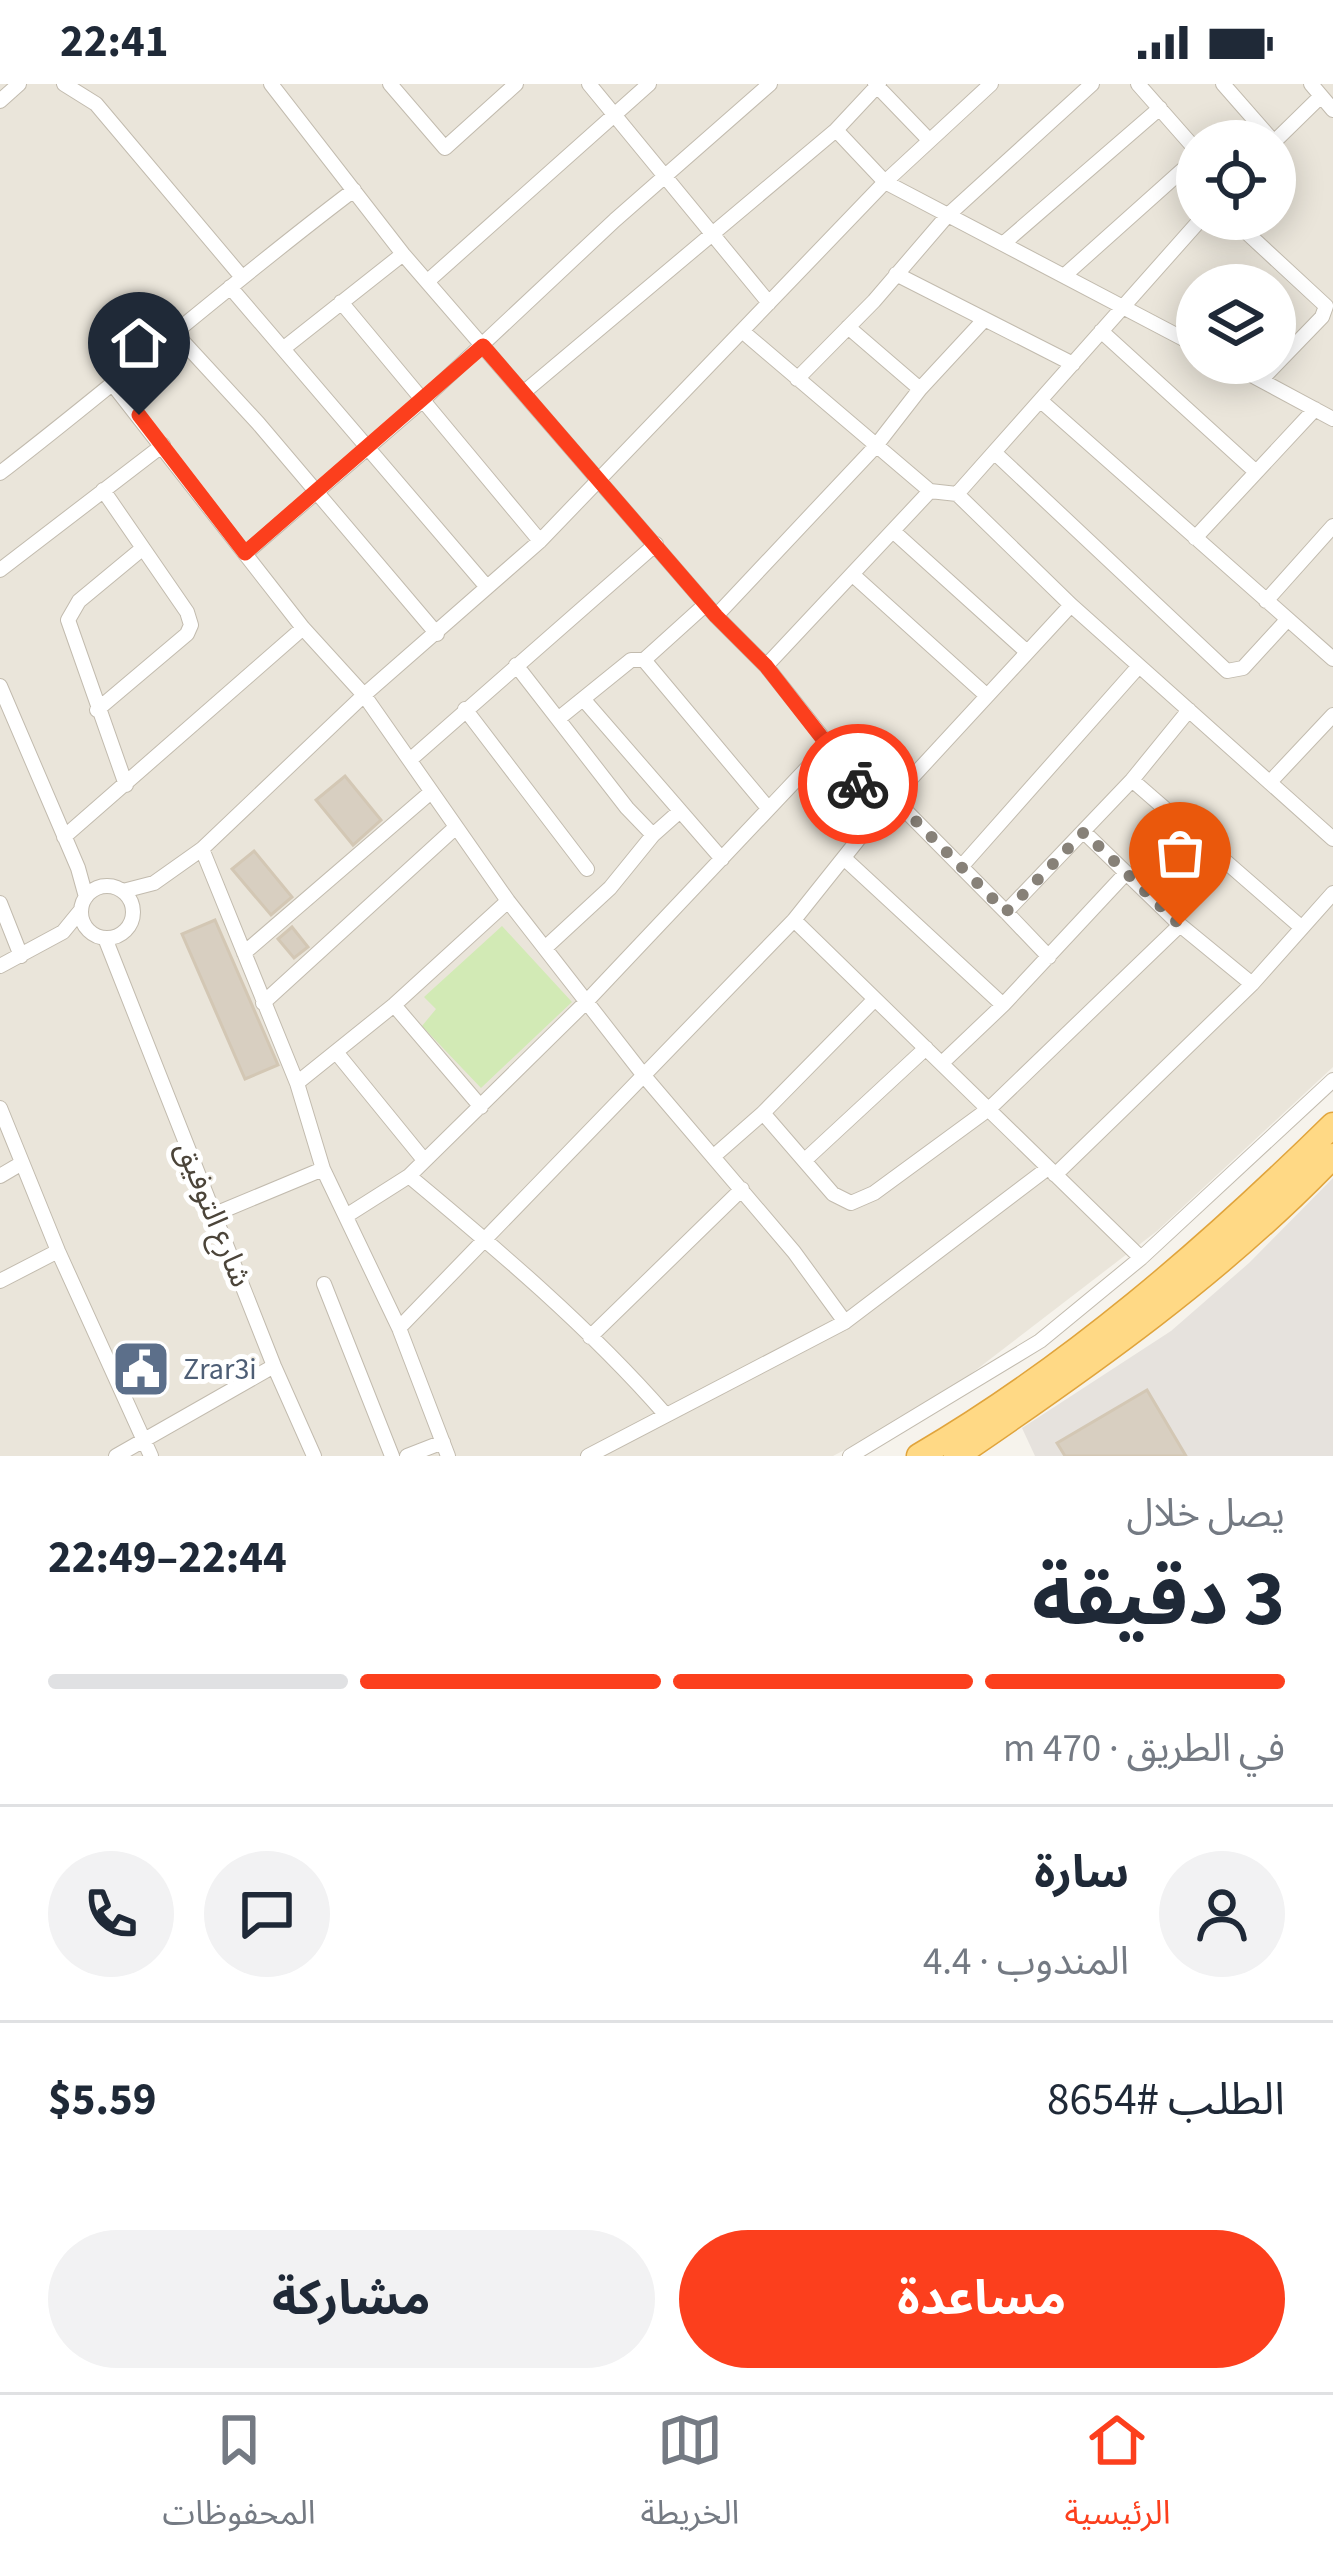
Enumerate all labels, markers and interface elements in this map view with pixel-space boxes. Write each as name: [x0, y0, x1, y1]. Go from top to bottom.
text: 22:41: [60, 10, 169, 74]
map controls: [1176, 120, 1296, 384]
button: locate: [1176, 120, 1296, 240]
button: layers: [1176, 264, 1296, 384]
pin: [88, 292, 190, 415]
icon: home: [106, 310, 172, 376]
courier: [798, 724, 918, 844]
icon: bike: [825, 751, 891, 817]
pin: [1129, 802, 1231, 925]
icon: bag: [1147, 820, 1213, 886]
street label: شارع التوفيق: [165, 1135, 262, 1293]
public building icon: Zrar3i: [110, 1338, 172, 1400]
place label: Zrar3i: [183, 1348, 257, 1391]
text: يصل خلال: [1127, 1486, 1285, 1542]
text: 22:44–22:49: [48, 1526, 287, 1590]
text: 3 دقيقة: [1032, 1544, 1285, 1655]
text: في الطريق · 470 m: [1003, 1721, 1285, 1777]
text: سارة: [1034, 1841, 1129, 1905]
button: phone: [48, 1851, 174, 1977]
button: chat: [204, 1851, 330, 1977]
button: person: [1159, 1851, 1285, 1977]
text: المندوب · 4.4: [923, 1934, 1129, 1990]
text: $5.59: [48, 2068, 157, 2132]
text: الطلب #8654: [1047, 2068, 1285, 2132]
button: مشاركة: [48, 2230, 655, 2368]
button: مساعدة: [679, 2230, 1285, 2368]
tab: المحفوظات: [162, 2407, 316, 2548]
tab: الخريطة: [641, 2407, 739, 2548]
tab: الرئيسية: [1064, 2407, 1171, 2548]

